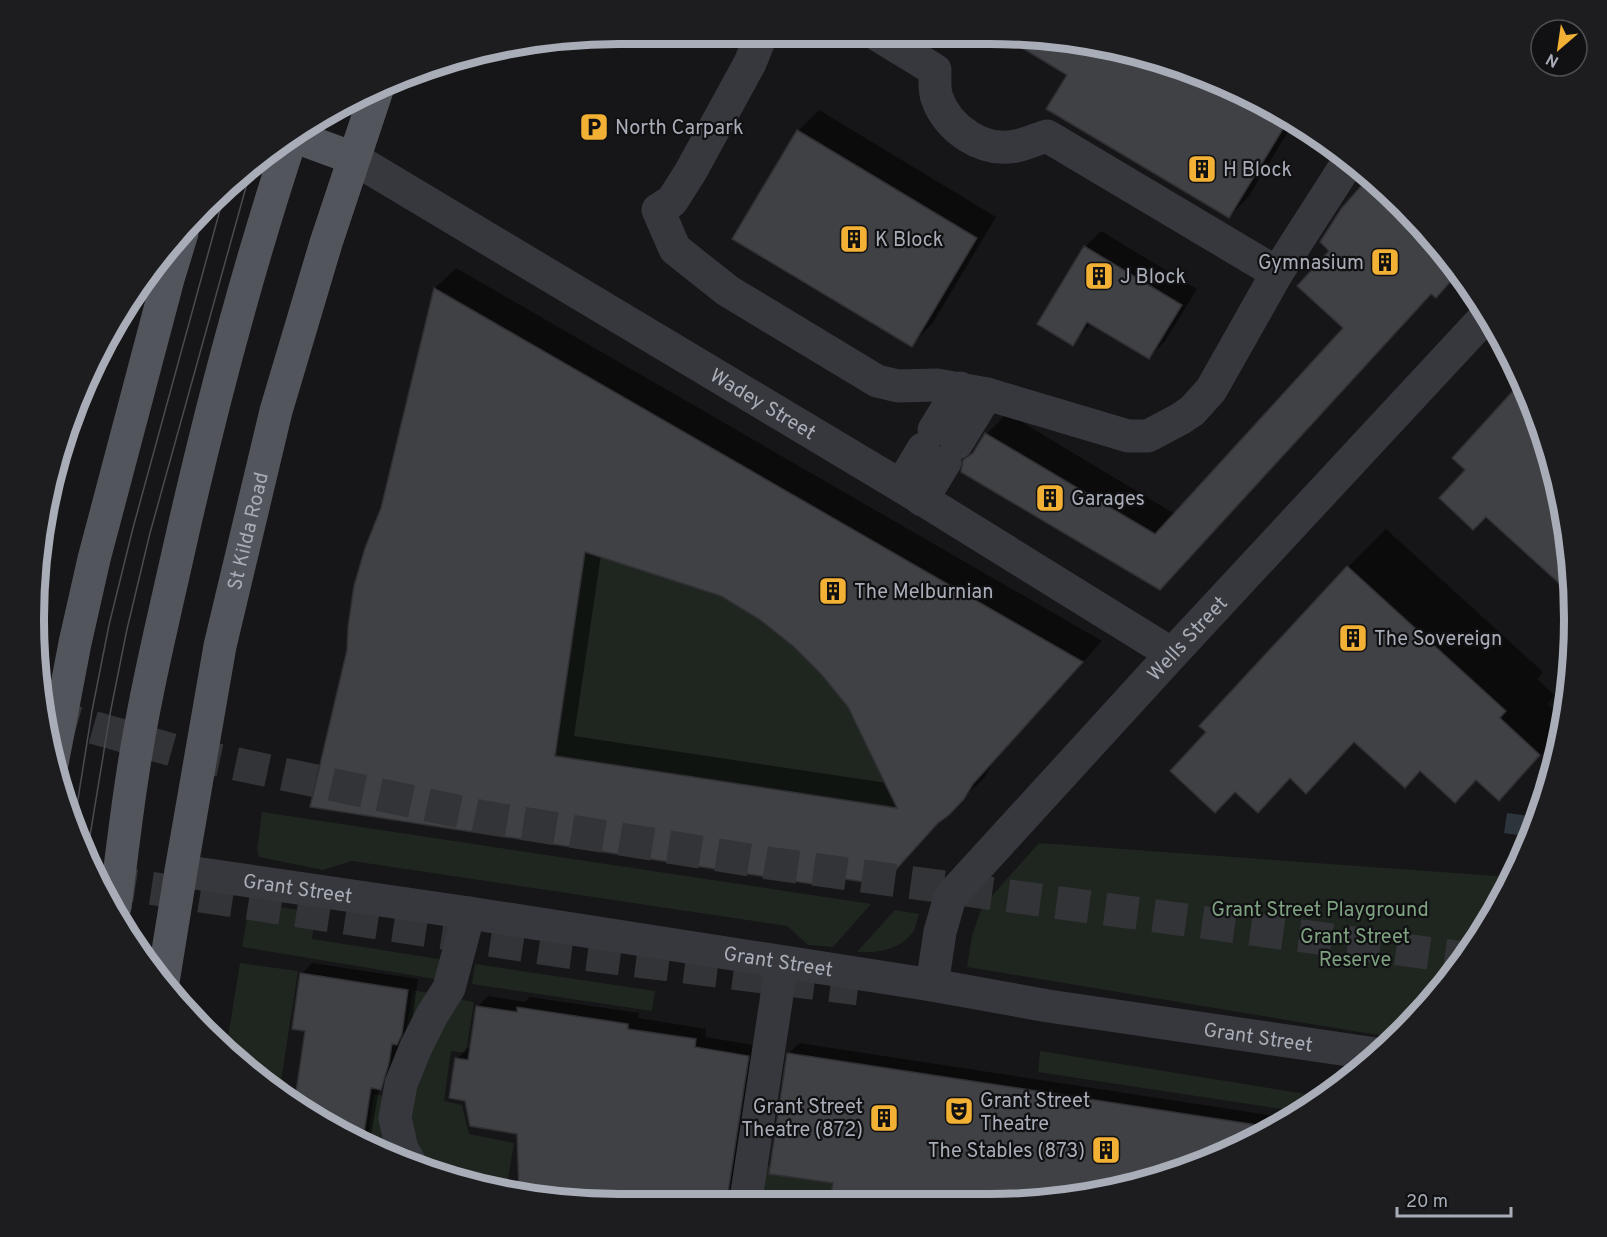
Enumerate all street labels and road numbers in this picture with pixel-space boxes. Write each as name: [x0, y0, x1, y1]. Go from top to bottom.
street label: Wadey Street: [704, 363, 820, 447]
street label: St Kilda Road: [223, 470, 276, 593]
street label: Wells Street: [1143, 591, 1234, 687]
street label: Grant Street: [241, 869, 354, 911]
street label: Grant Street: [721, 942, 834, 984]
street label: Grant Street: [1202, 1018, 1314, 1060]

